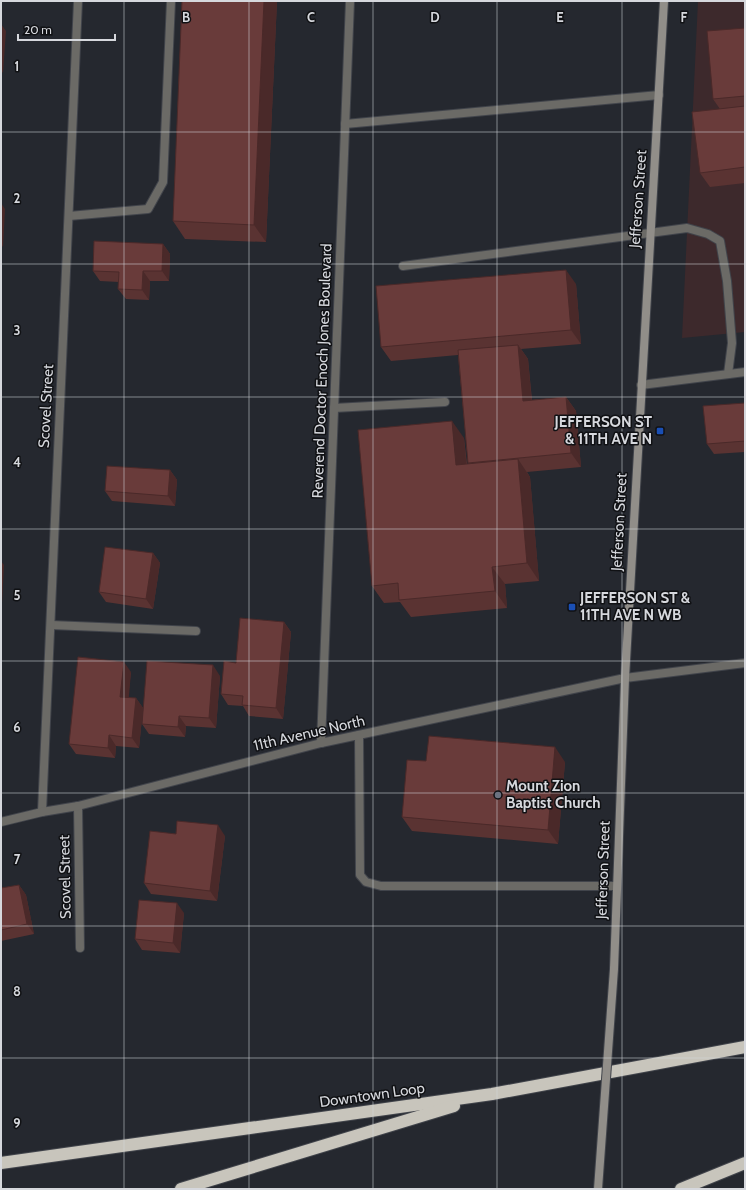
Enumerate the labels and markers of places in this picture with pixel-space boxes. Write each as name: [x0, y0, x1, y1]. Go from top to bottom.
place label: JEFFERSON ST & 11TH AVE N: [554, 413, 653, 448]
marker: JEFFERSON ST & 11TH AVE N: [655, 426, 665, 436]
place label: JEFFERSON ST & 11TH AVE N WB: [579, 589, 691, 624]
marker: JEFFERSON ST & 11TH AVE N WB: [567, 602, 577, 612]
place label: Mount Zion Baptist Church: [506, 777, 601, 812]
marker: Mount Zion Baptist Church: [493, 790, 503, 800]

